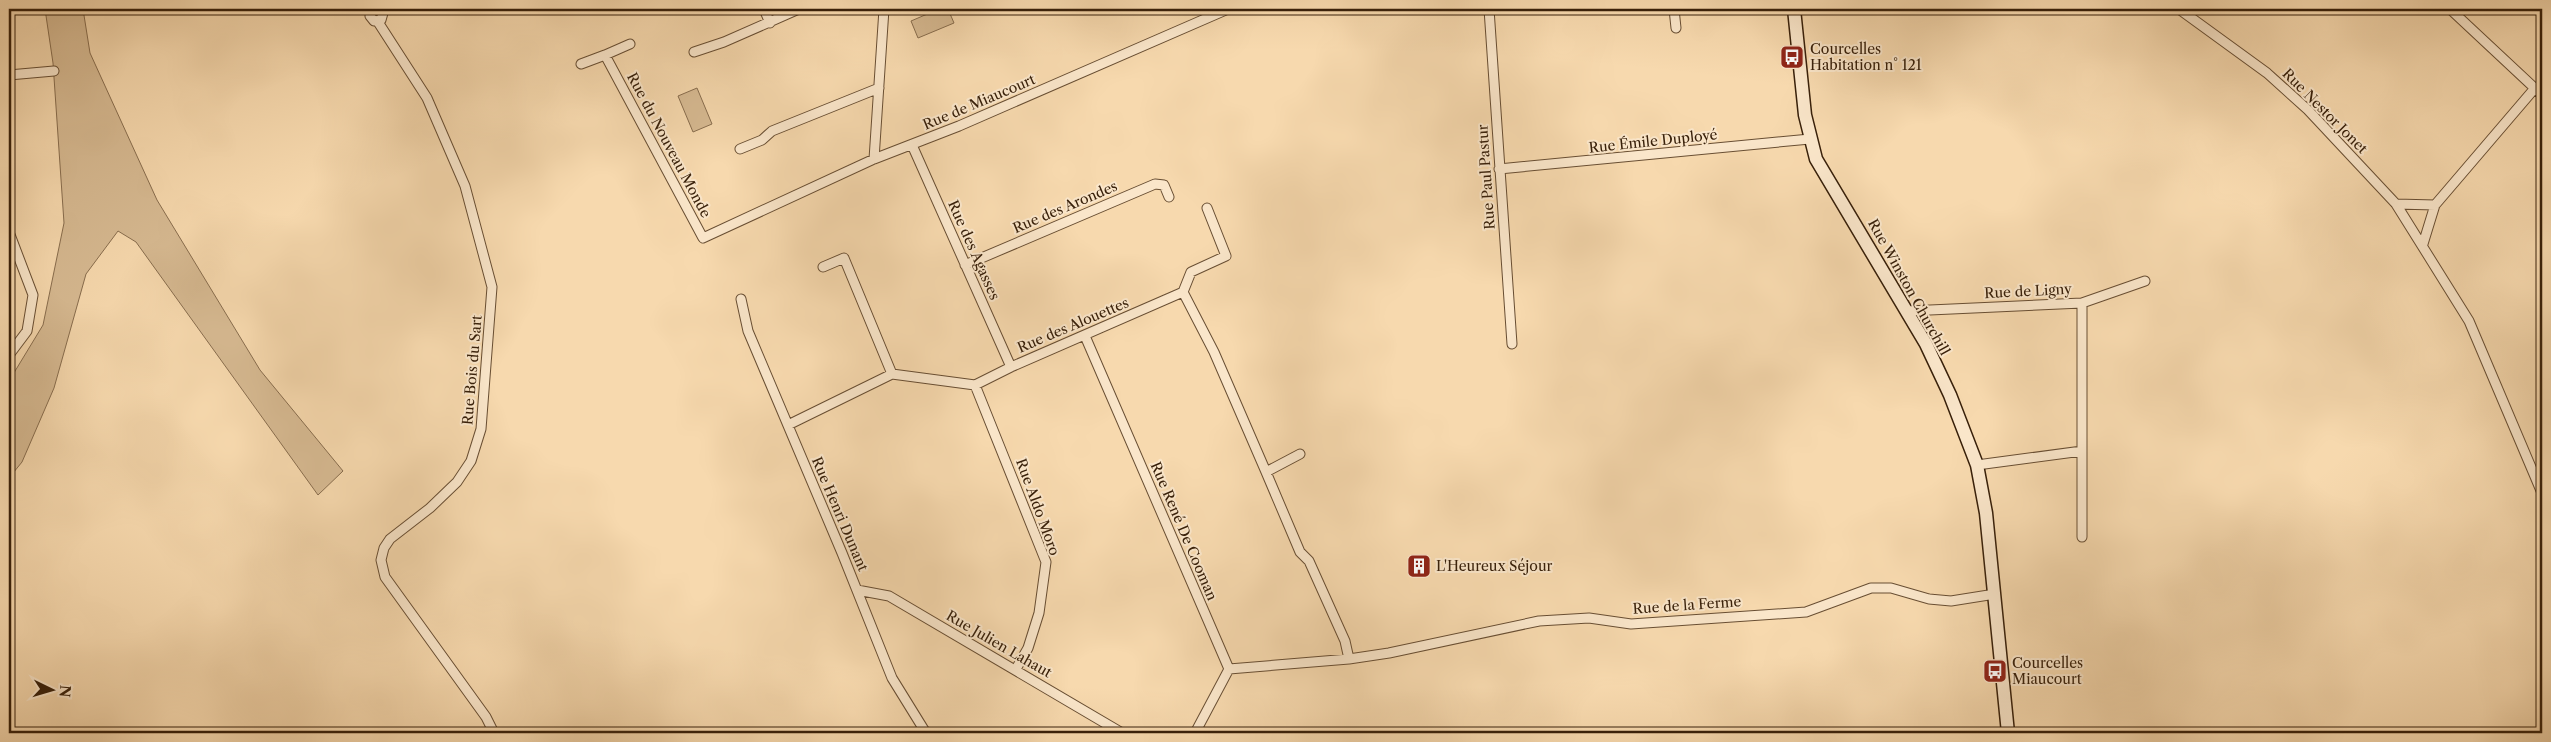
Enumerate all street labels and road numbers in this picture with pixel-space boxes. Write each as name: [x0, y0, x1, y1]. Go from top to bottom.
street label: Rue Nestor Jonet: [2279, 65, 2371, 157]
street label: Rue du Nouveau Monde: [623, 69, 715, 221]
street label: Rue de Miaucourt: [920, 70, 1038, 134]
street label: Rue Paul Pastur: [1473, 124, 1499, 230]
street label: Rue Émile Duployé: [1588, 125, 1718, 157]
street label: Rue des Arondes: [1010, 177, 1120, 237]
street label: Rue des Agasses: [944, 197, 1004, 303]
street label: Rue Winston Churchill: [1864, 216, 1954, 358]
street label: Rue de Ligny: [1984, 280, 2072, 302]
street label: Rue des Alouettes: [1014, 293, 1132, 357]
street label: Rue Bois du Sart: [458, 314, 486, 426]
street label: Rue Henri Dunant: [808, 454, 872, 574]
street label: Rue Aldo Moro: [1012, 456, 1064, 558]
street label: Rue René De Cooman: [1147, 459, 1221, 603]
street label: Rue de la Ferme: [1632, 592, 1742, 618]
street label: Rue Julien Lahaut: [943, 606, 1055, 682]

